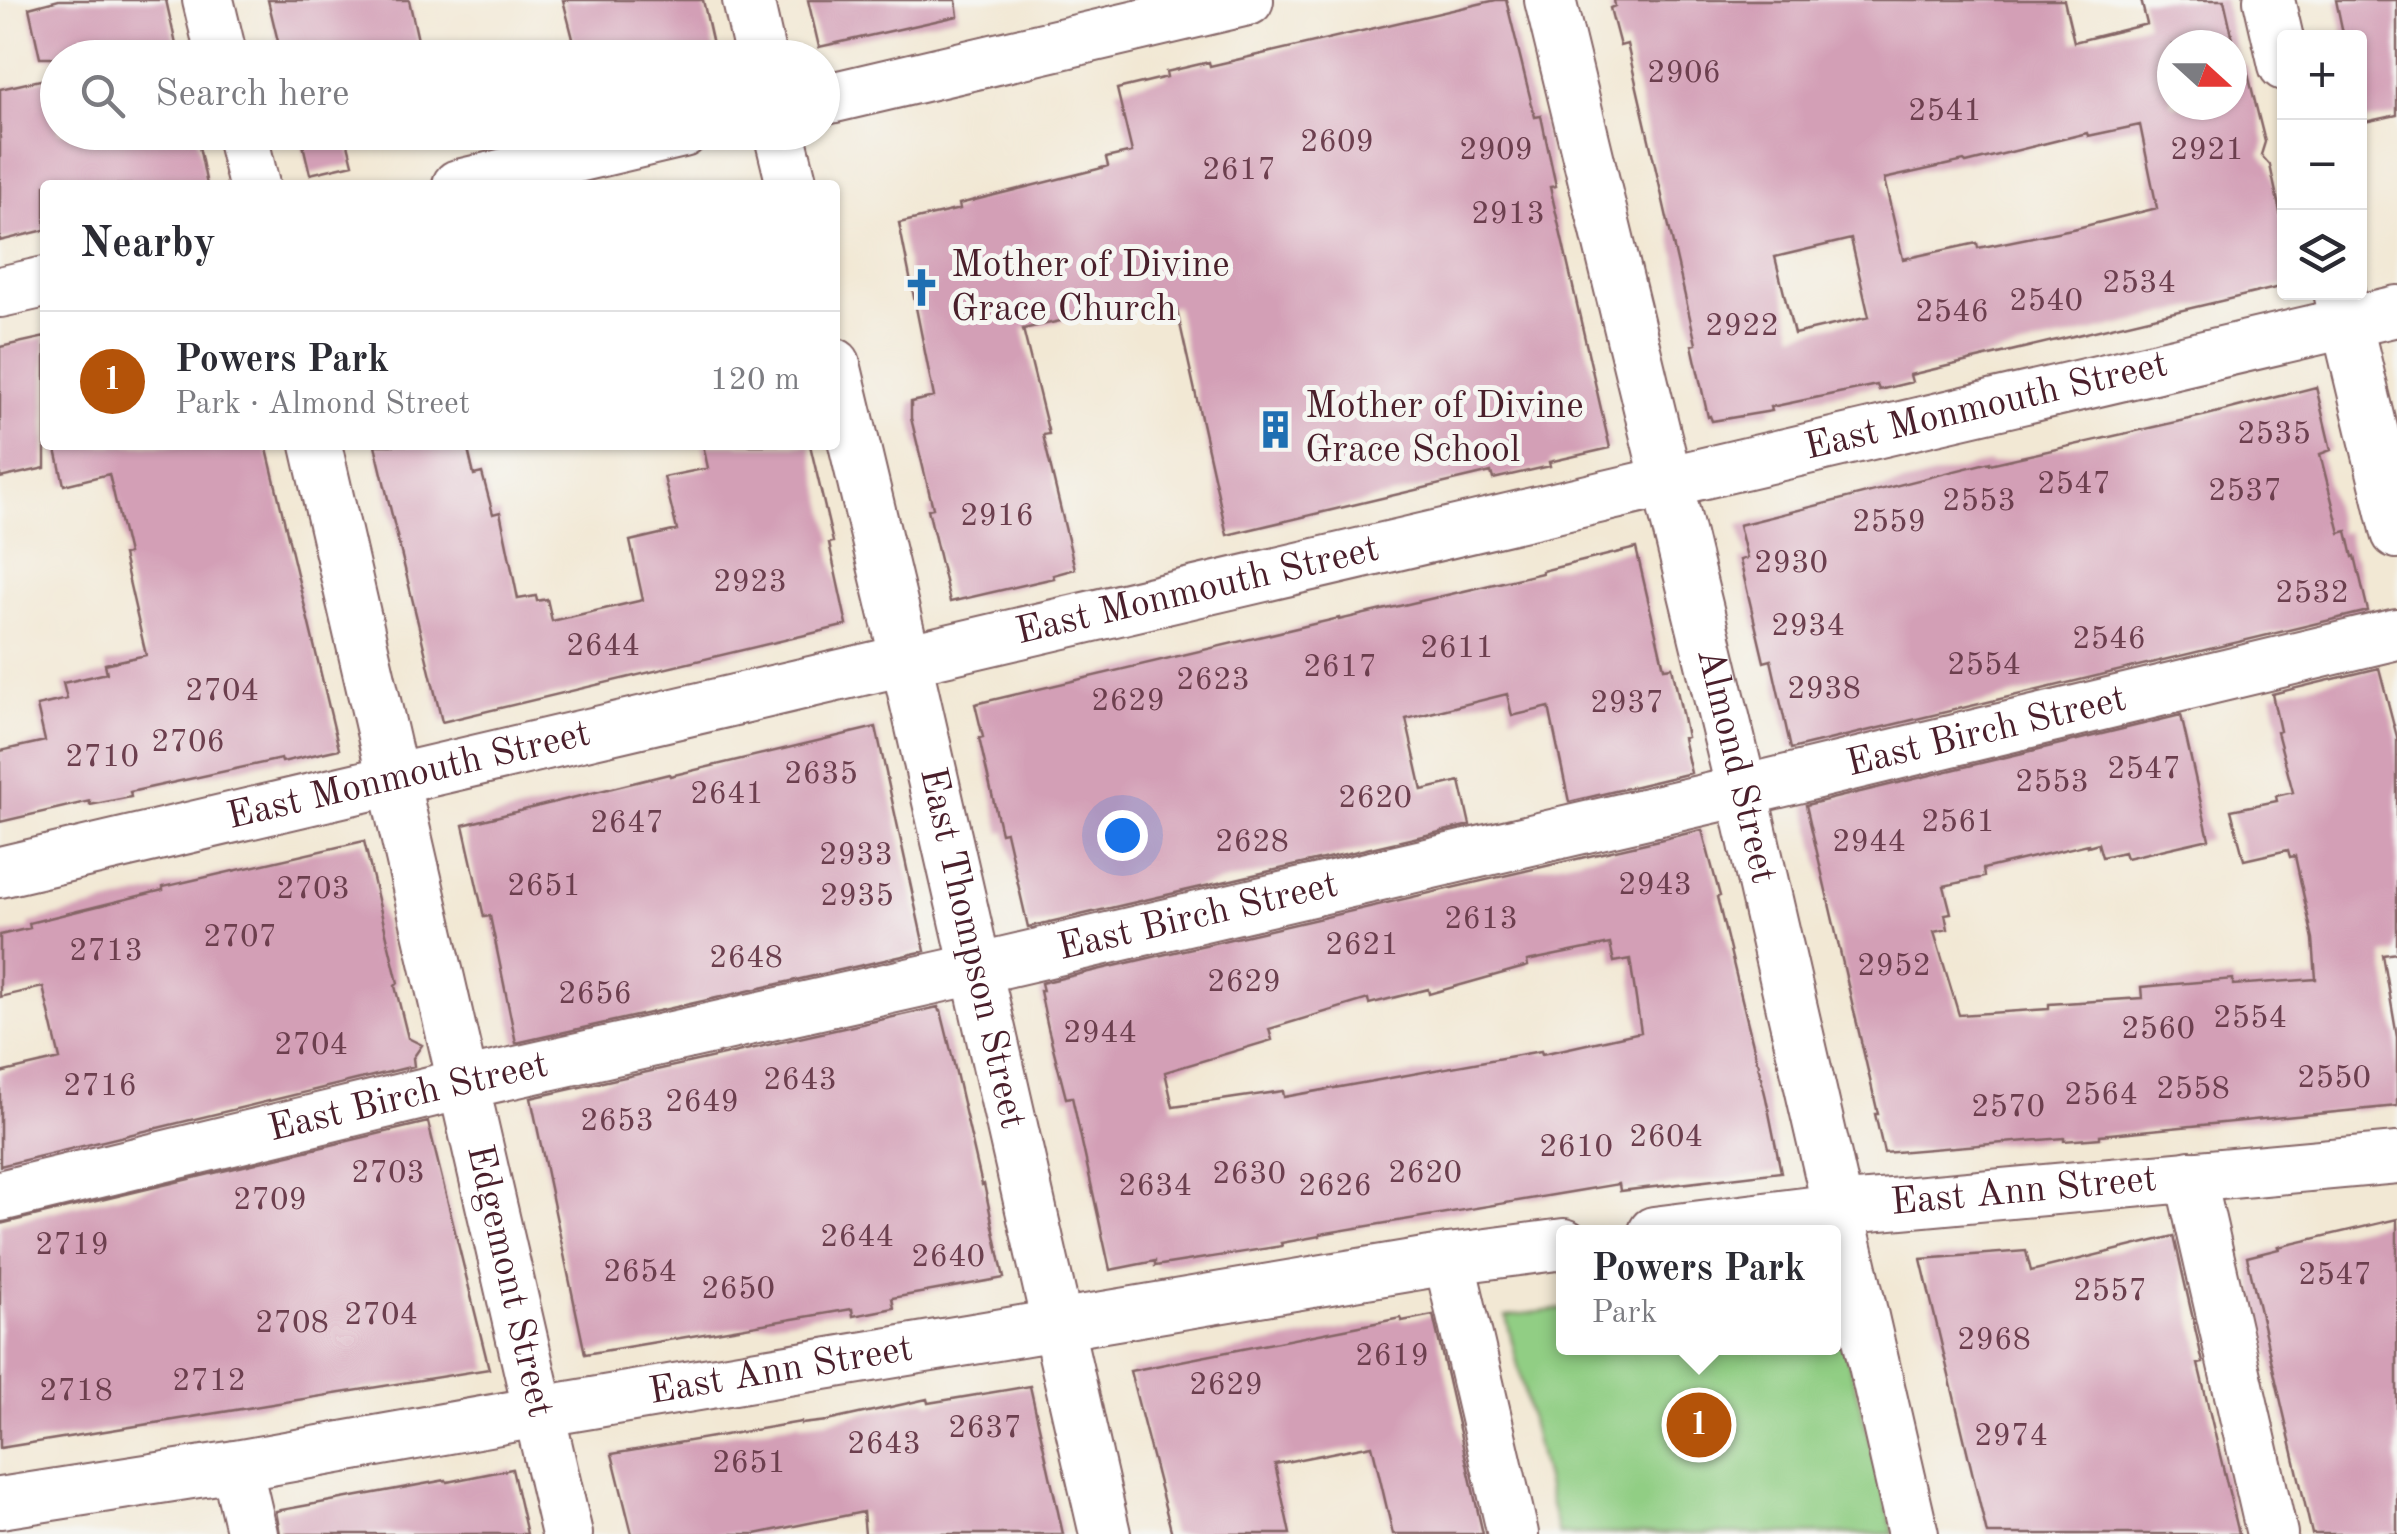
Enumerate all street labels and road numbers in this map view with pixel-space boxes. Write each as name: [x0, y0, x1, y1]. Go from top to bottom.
street label: East Monmouth Street: [1801, 346, 2171, 468]
street label: East Monmouth Street: [1012, 530, 1383, 652]
street label: Almond Street: [1689, 645, 1782, 887]
street label: East Birch Street: [1843, 681, 2130, 784]
street label: East Monmouth Street: [224, 715, 594, 837]
street label: East Thompson Street: [912, 764, 1031, 1133]
street label: East Birch Street: [1054, 866, 1342, 968]
street label: East Birch Street: [265, 1046, 552, 1149]
street label: Edgemont Street: [459, 1141, 558, 1421]
street label: East Ann Street: [1889, 1161, 2158, 1223]
street label: East Ann Street: [646, 1330, 916, 1412]

